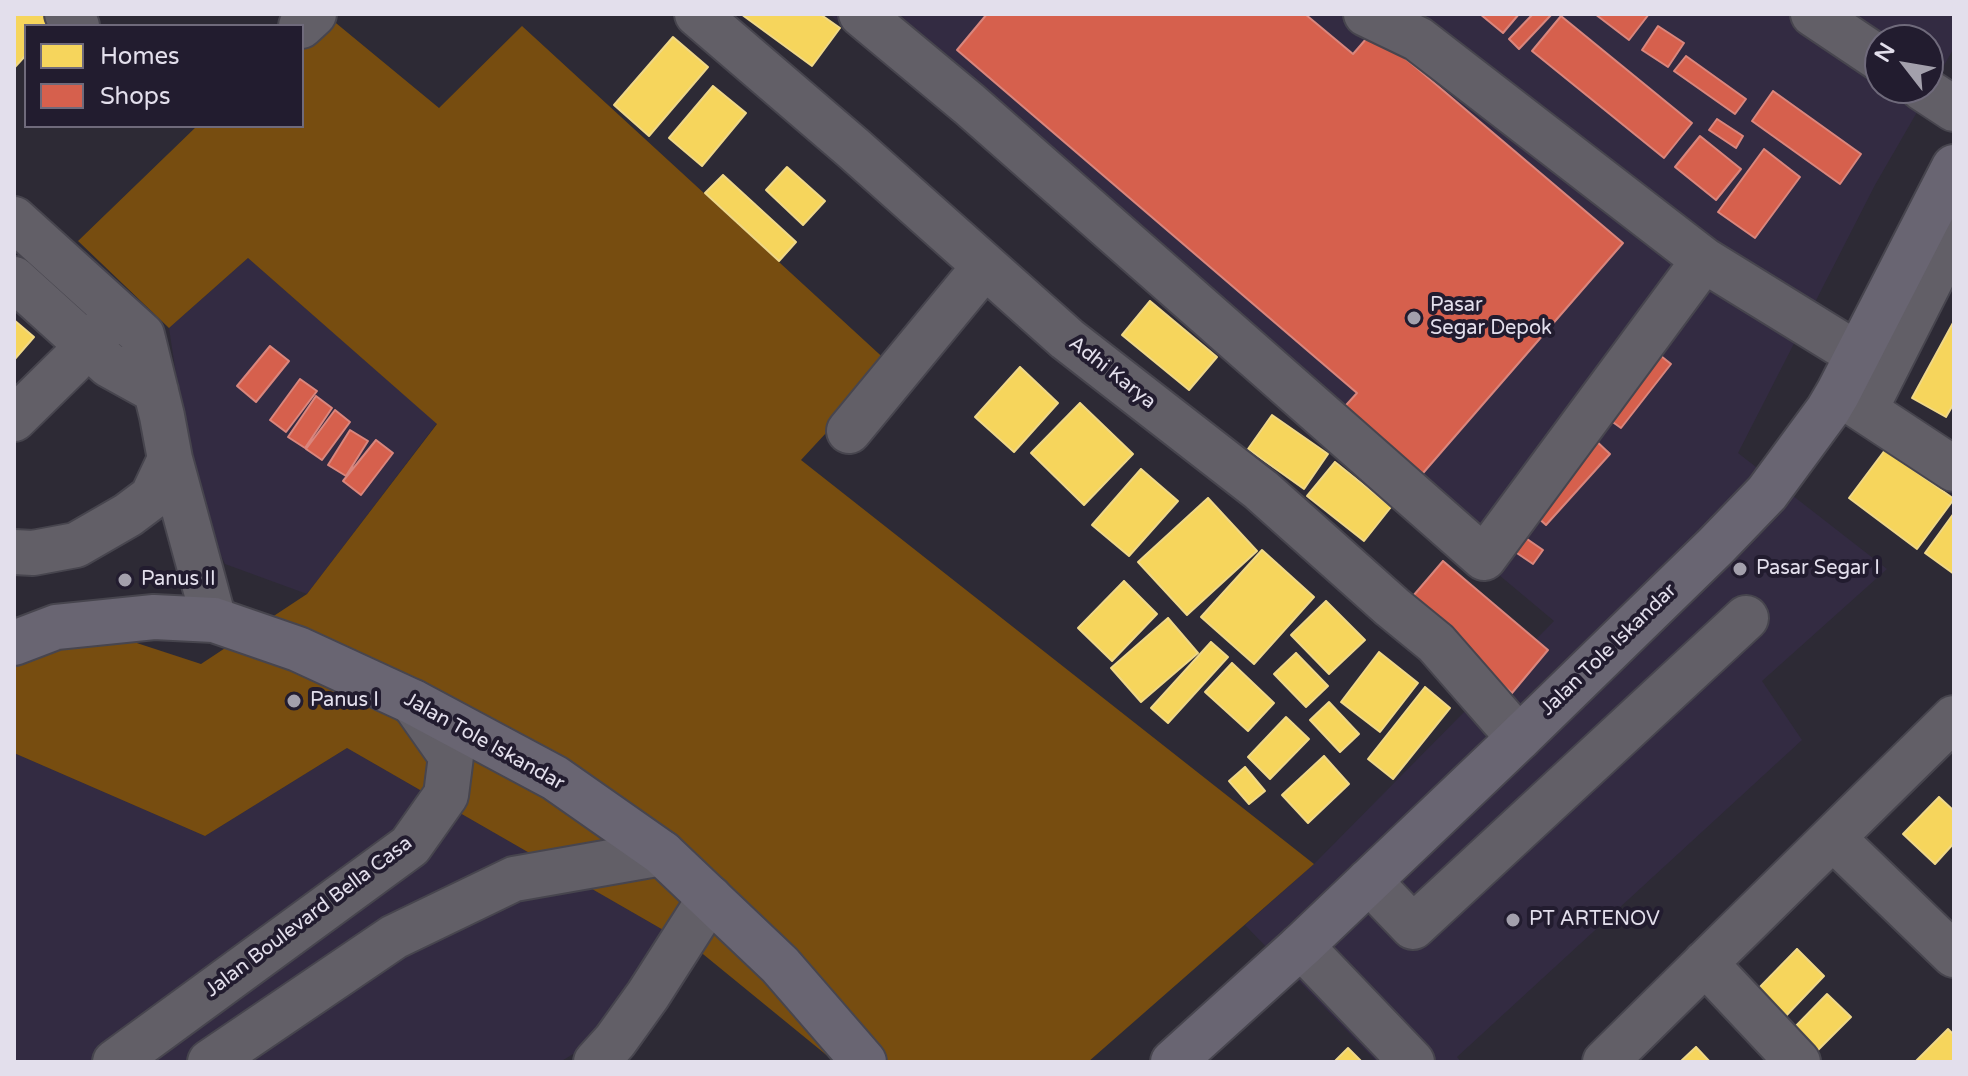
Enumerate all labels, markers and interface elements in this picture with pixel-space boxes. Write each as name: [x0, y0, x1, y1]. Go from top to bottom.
legend: [24, 24, 304, 128]
north arrow: [1864, 24, 1944, 104]
text: N: [1869, 38, 1901, 67]
text: Homes: [100, 42, 180, 71]
text: Shops: [100, 82, 170, 111]
place label: Pasar Segar Depok: [1430, 294, 1552, 341]
marker: Pasar Segar Depok: [1405, 309, 1423, 327]
street label: Adhi Karya: [1064, 332, 1160, 414]
place label: Pasar Segar I: [1756, 557, 1880, 581]
marker: Pasar Segar I: [1731, 560, 1749, 578]
place label: Panus II: [141, 568, 216, 592]
marker: Panus II: [116, 571, 134, 589]
street label: Jalan Tole Iskandar: [1536, 579, 1682, 721]
street label: Jalan Tole Iskandar: [400, 688, 568, 796]
place label: Panus I: [310, 689, 379, 713]
marker: Panus I: [285, 692, 303, 710]
street label: Jalan Boulevard Bella Casa: [201, 831, 417, 1003]
place label: PT ARTENOV: [1529, 908, 1660, 932]
marker: PT ARTENOV: [1504, 911, 1522, 929]

